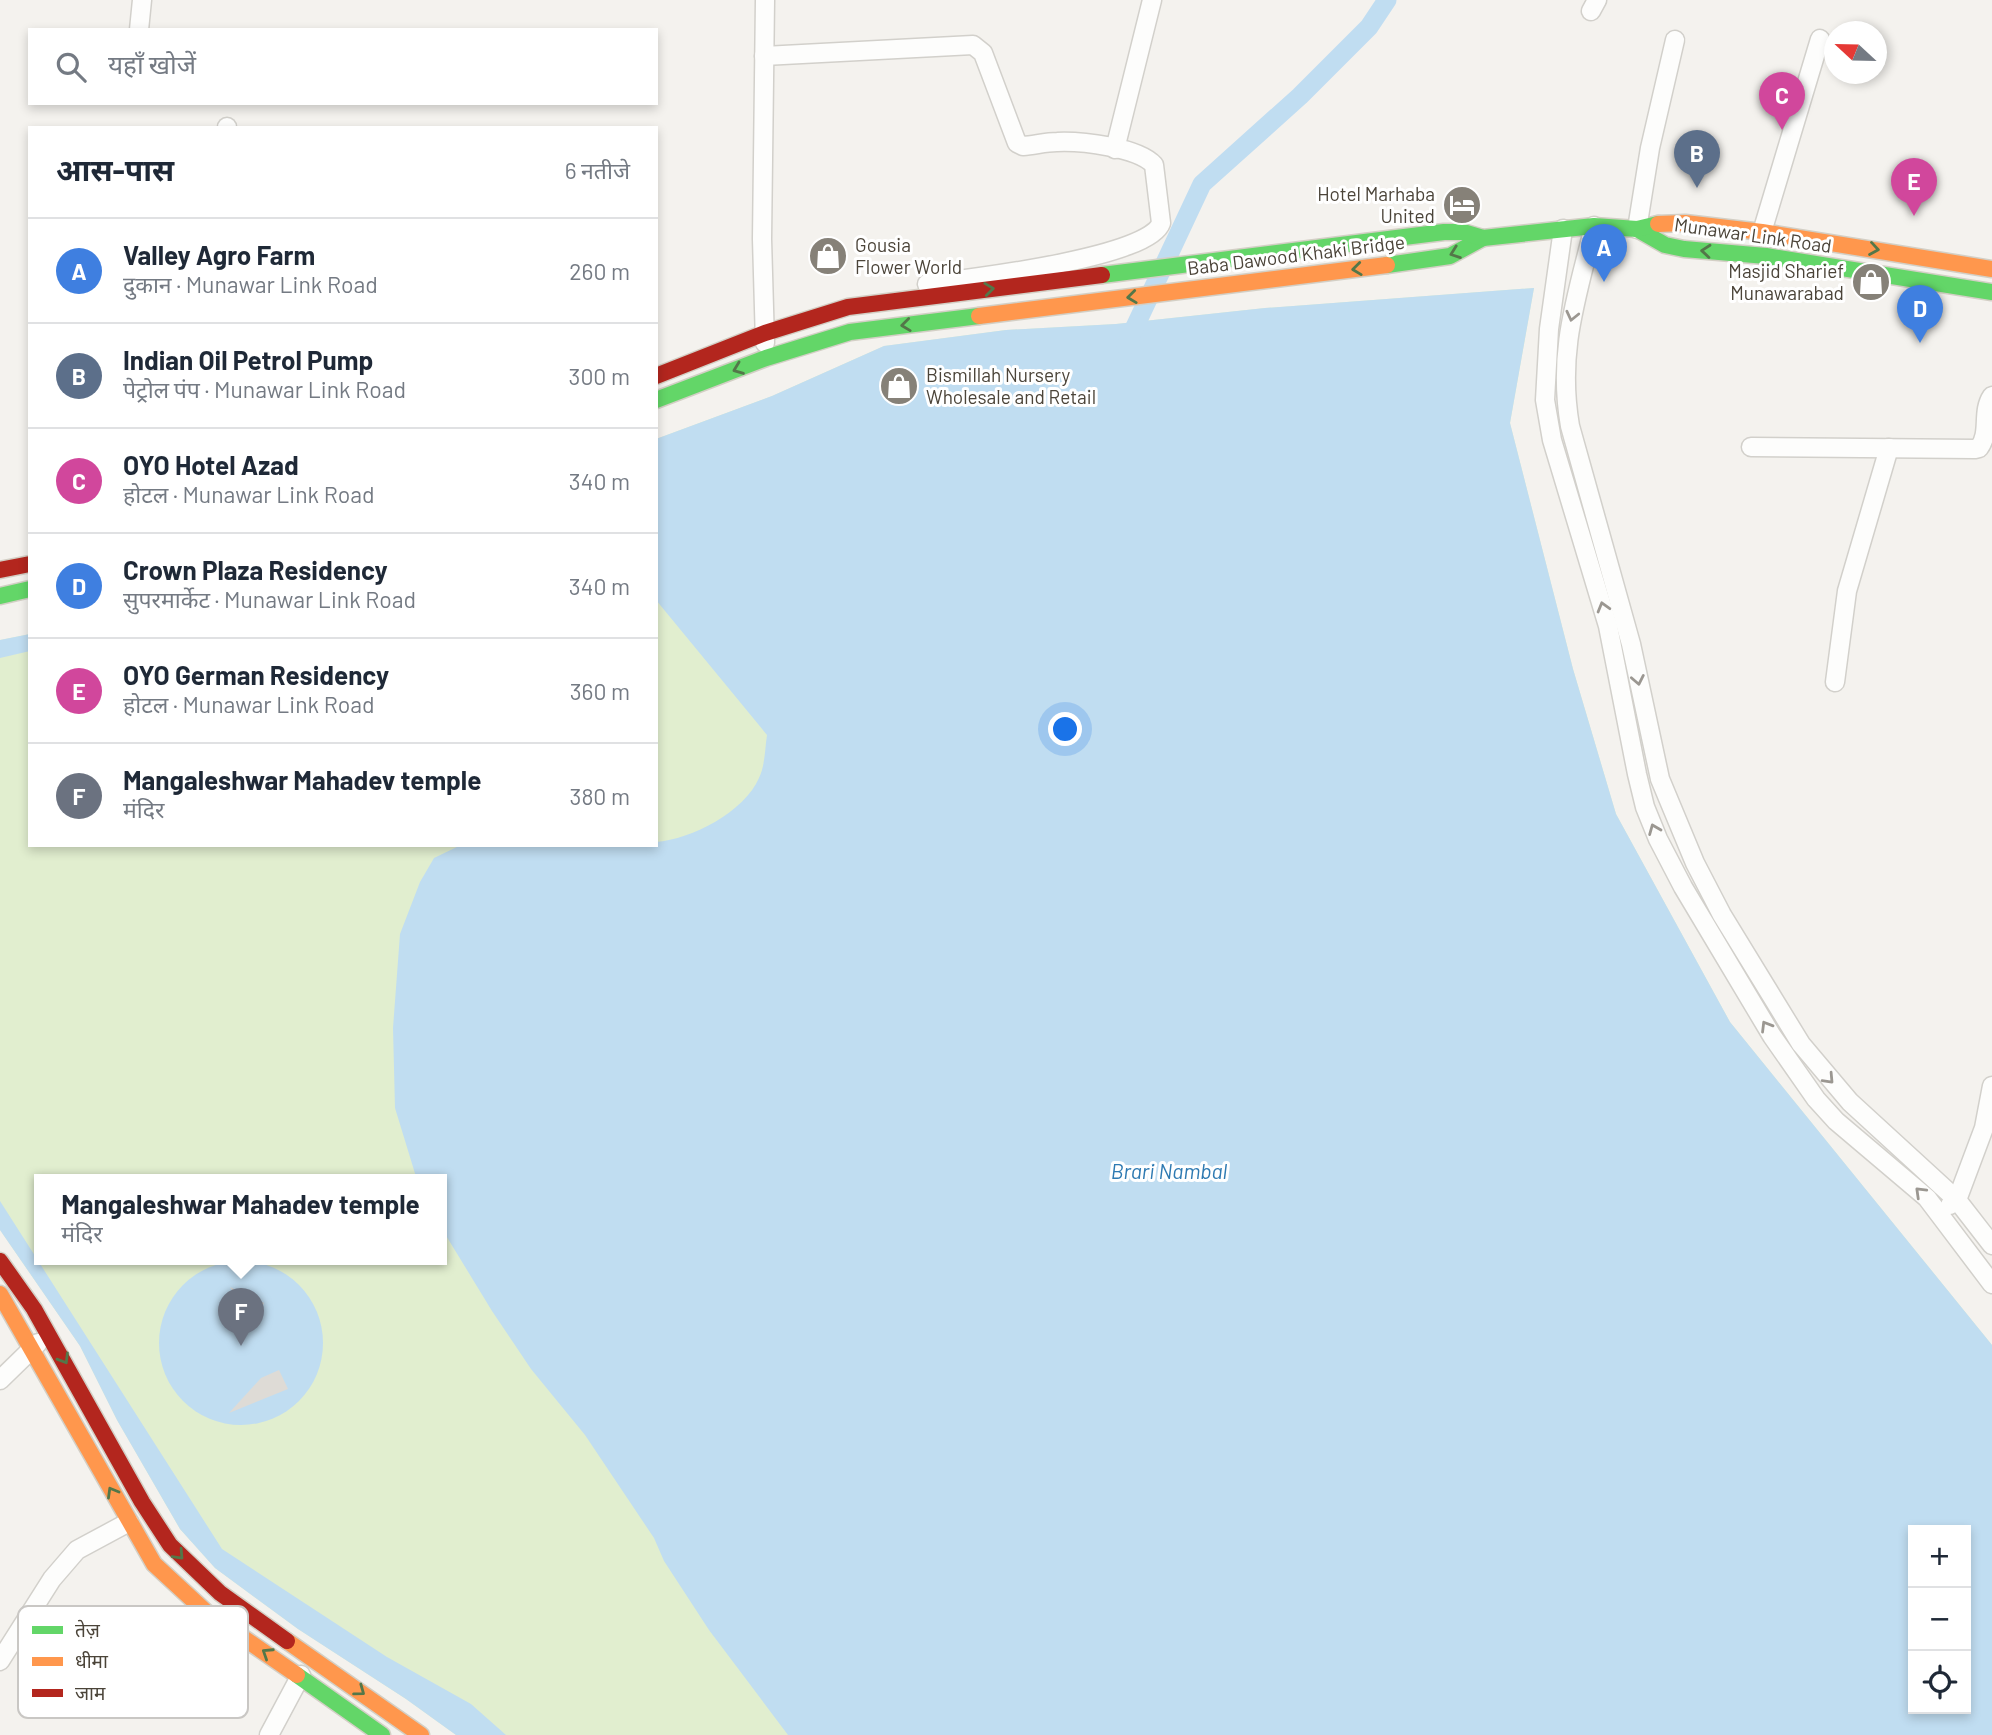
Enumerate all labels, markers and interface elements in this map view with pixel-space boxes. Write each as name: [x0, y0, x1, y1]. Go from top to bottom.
north arrow: [1824, 21, 1887, 84]
search box: [28, 28, 658, 105]
icon: search: [52, 48, 90, 86]
text: यहाँ खोजें: [108, 48, 196, 79]
pin: C: [1759, 72, 1805, 130]
pin: B: [1674, 130, 1720, 188]
text: आस-पास: [56, 151, 174, 187]
text: 6 नतीजे: [565, 156, 630, 184]
pin: E: [1891, 158, 1937, 216]
place label: Hotel Marhaba United: [1317, 182, 1435, 227]
hotel icon: Hotel Marhaba United: [1441, 184, 1483, 226]
street label: Munawar Link Road: [1673, 212, 1833, 257]
pin: A: [1581, 224, 1627, 282]
street label: Baba Dawood Khaki Bridge: [1186, 230, 1406, 279]
place label: Gousia Flower World: [855, 233, 962, 278]
shop icon: Gousia Flower World: [807, 235, 849, 277]
text: Valley Agro Farm: [123, 239, 315, 270]
one-way arrow: [1868, 241, 1880, 256]
one-way arrow: [1701, 243, 1712, 258]
one-way arrow: [1450, 244, 1462, 258]
text: A: [71, 257, 87, 285]
text: 260 m: [569, 257, 630, 285]
place label: Masjid Sharief Munawarabad: [1728, 259, 1844, 304]
one-way arrow: [1352, 261, 1363, 276]
shop icon: Masjid Sharief Munawarabad: [1850, 261, 1892, 303]
text: दुकान · Munawar Link Road: [123, 270, 378, 298]
one-way arrow: [983, 282, 995, 297]
pin: D: [1897, 285, 1943, 343]
one-way arrow: [1126, 290, 1138, 305]
one-way arrow: [1566, 310, 1581, 322]
one-way arrow: [900, 318, 912, 333]
text: Indian Oil Petrol Pump: [123, 344, 373, 375]
one-way arrow: [733, 360, 745, 374]
text: B: [72, 362, 86, 390]
text: 300 m: [569, 362, 630, 390]
place label: Bismillah Nursery Wholesale and Retail: [926, 363, 1096, 408]
shop icon: Bismillah Nursery Wholesale and Retail: [878, 365, 920, 407]
text: पेट्रोल पंप · Munawar Link Road: [123, 375, 406, 403]
text: OYO Hotel Azad: [123, 449, 299, 480]
text: C: [72, 467, 86, 495]
text: 340 m: [569, 467, 630, 495]
text: होटल · Munawar Link Road: [123, 480, 375, 508]
text: Crown Plaza Residency: [123, 554, 388, 585]
text: D: [72, 572, 86, 600]
text: 340 m: [569, 572, 630, 600]
text: सुपरमार्केट · Munawar Link Road: [123, 585, 416, 613]
one-way arrow: [1597, 602, 1612, 614]
text: OYO German Residency: [123, 659, 389, 690]
one-way arrow: [1630, 674, 1645, 686]
text: E: [72, 677, 86, 705]
text: 360 m: [570, 677, 630, 705]
text: होटल · Munawar Link Road: [123, 690, 375, 718]
your location: [1048, 712, 1082, 746]
text: Mangaleshwar Mahadev temple: [123, 764, 481, 795]
text: F: [73, 782, 85, 810]
text: 380 m: [570, 782, 630, 810]
text: मंदिर: [123, 795, 164, 823]
one-way arrow: [1648, 823, 1662, 835]
one-way arrow: [1762, 1021, 1775, 1034]
one-way arrow: [1821, 1071, 1834, 1084]
water label: Brari Nambal: [1111, 1158, 1227, 1183]
popup: [34, 1174, 447, 1265]
one-way arrow: [1915, 1187, 1928, 1200]
text: Mangaleshwar Mahadev temple: [61, 1188, 420, 1219]
text: मंदिर: [61, 1219, 103, 1247]
pin: F: [218, 1288, 264, 1346]
one-way arrow: [56, 1352, 69, 1365]
one-way arrow: [107, 1487, 120, 1499]
map controls: [1908, 1525, 1971, 1714]
button: +: [1908, 1525, 1971, 1588]
one-way arrow: [170, 1547, 183, 1560]
button: −: [1908, 1588, 1971, 1651]
legend: [18, 1606, 248, 1718]
text: तेज़: [75, 1618, 101, 1641]
one-way arrow: [261, 1648, 274, 1661]
text: धीमा: [75, 1649, 109, 1672]
button: locate: [1908, 1651, 1971, 1714]
text: जाम: [75, 1681, 106, 1704]
one-way arrow: [352, 1683, 365, 1695]

